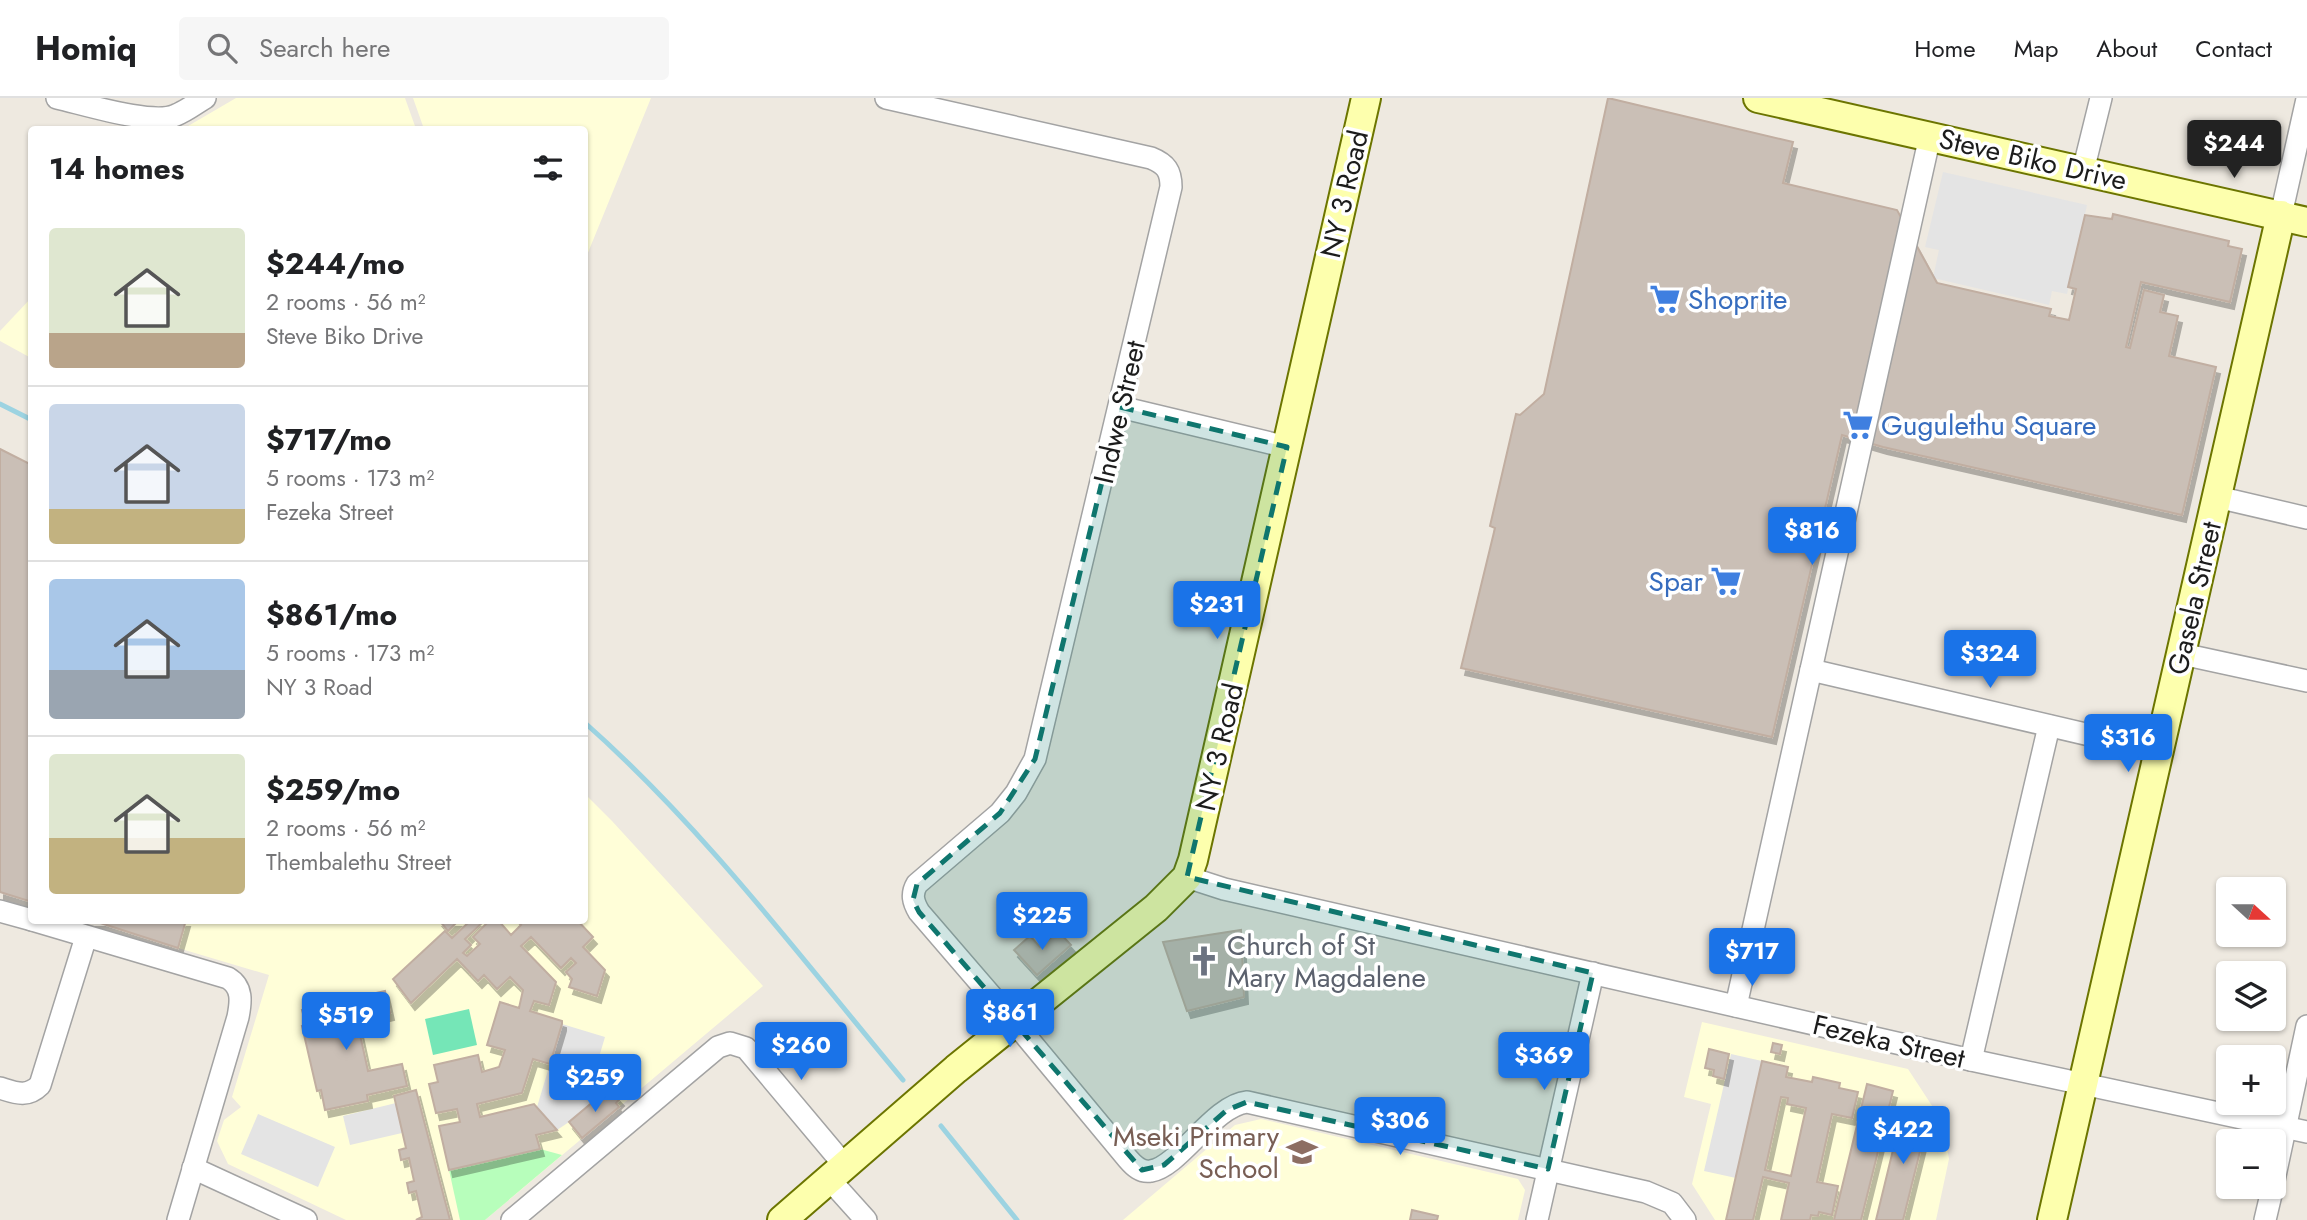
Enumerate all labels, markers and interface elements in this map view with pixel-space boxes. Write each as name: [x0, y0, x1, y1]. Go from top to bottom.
search box: [179, 17, 669, 80]
text: Homiq: [35, 25, 137, 72]
icon: search: [203, 29, 241, 67]
text: Search here: [259, 29, 390, 67]
text: Home: [1914, 31, 1976, 66]
text: Map: [2014, 31, 2058, 66]
text: About: [2096, 31, 2157, 66]
text: Contact: [2195, 31, 2272, 66]
street label: Steve Biko Drive: [1935, 118, 2131, 201]
pin: $244: [2193, 120, 2275, 180]
street label: NY 3 Road: [1310, 126, 1379, 262]
text: $244: [2203, 126, 2265, 160]
text: 14 homes: [49, 147, 184, 190]
icon: filters: [529, 149, 567, 187]
text: $244/mo: [266, 242, 405, 285]
icon: home: [105, 256, 189, 340]
place label: Shoprite: [1688, 279, 1787, 320]
supermarket icon: Shoprite: [1648, 282, 1682, 316]
text: 2 rooms · 56 m²: [266, 285, 426, 319]
text: Steve Biko Drive: [266, 319, 423, 353]
street label: Indwe Street: [1083, 336, 1156, 488]
place label: Gugulethu Square: [1881, 405, 2097, 446]
supermarket icon: Gugulethu Square: [1841, 408, 1875, 442]
text: $717/mo: [266, 418, 392, 461]
icon: home: [105, 432, 189, 516]
text: 5 rooms · 173 m²: [266, 461, 434, 495]
text: Fezeka Street: [266, 495, 393, 529]
pin: $816: [1771, 508, 1853, 567]
text: $816: [1784, 513, 1840, 547]
street label: Gasela Street: [2157, 517, 2232, 679]
place label: Spar: [1649, 561, 1703, 602]
supermarket icon: Spar: [1709, 564, 1743, 598]
pin: $231: [1176, 582, 1258, 641]
text: $231: [1189, 587, 1245, 621]
text: $861/mo: [266, 593, 397, 636]
icon: home: [105, 607, 189, 691]
pin: $324: [1949, 630, 2031, 690]
text: 5 rooms · 173 m²: [266, 636, 434, 670]
text: $324: [1960, 636, 2020, 670]
text: NY 3 Road: [266, 670, 373, 704]
street label: NY 3 Road: [1185, 679, 1254, 815]
pin: $316: [2087, 714, 2169, 774]
text: $316: [2100, 720, 2156, 754]
text: $259/mo: [266, 768, 400, 811]
icon: home: [105, 782, 189, 866]
text: 2 rooms · 56 m²: [266, 811, 426, 845]
text: Thembalethu Street: [266, 845, 451, 879]
north arrow: [2216, 877, 2286, 947]
map controls: [2216, 877, 2286, 1199]
pin: $225: [1001, 892, 1083, 952]
text: $225: [1012, 898, 1072, 932]
place label: Church of St Mary Magdalene: [1227, 925, 1426, 998]
pin: $717: [1711, 928, 1793, 988]
text: $717: [1725, 934, 1779, 968]
church icon: Church of St Mary Magdalene: [1187, 944, 1221, 978]
button: layers: [2216, 961, 2286, 1031]
pin: $861: [969, 990, 1051, 1049]
pin: $519: [305, 992, 387, 1052]
text: $861: [982, 995, 1038, 1029]
text: $519: [318, 998, 374, 1032]
street label: Fezeka Street: [1809, 1004, 1969, 1079]
pin: $260: [760, 1023, 842, 1082]
text: $260: [771, 1028, 831, 1062]
pin: $369: [1503, 1032, 1585, 1092]
text: $369: [1514, 1038, 1574, 1072]
button: +: [2216, 1045, 2286, 1115]
pin: $259: [554, 1054, 636, 1114]
text: $259: [565, 1060, 625, 1094]
pin: $306: [1359, 1098, 1441, 1157]
text: $306: [1370, 1103, 1430, 1137]
pin: $422: [1862, 1107, 1944, 1166]
text: $422: [1873, 1112, 1933, 1146]
place label: Mseki Primary School: [1113, 1116, 1280, 1189]
button: −: [2216, 1129, 2286, 1199]
school or university icon: Mseki Primary School: [1285, 1135, 1319, 1169]

